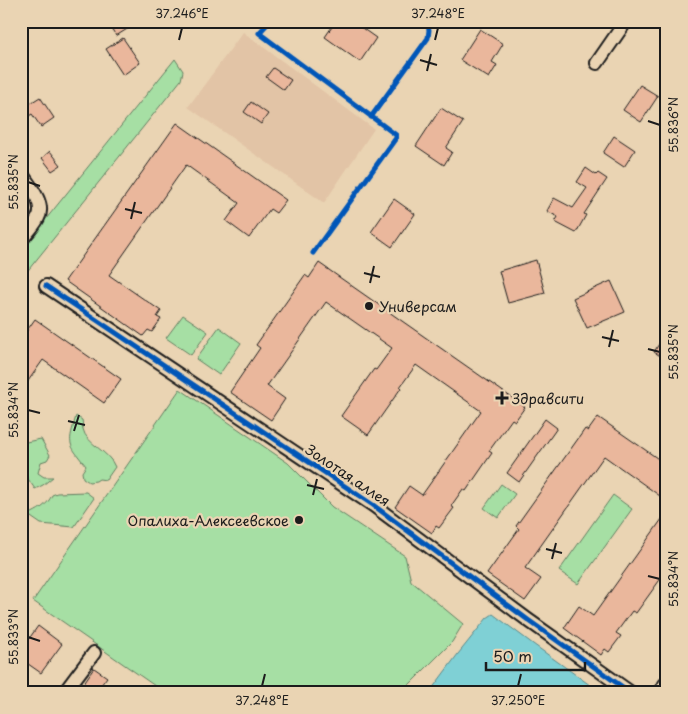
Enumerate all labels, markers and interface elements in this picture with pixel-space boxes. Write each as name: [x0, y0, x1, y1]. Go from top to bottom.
text: 37.246°E: [155, 4, 209, 22]
text: 37.248°E: [411, 4, 465, 22]
text: 55.836°N: [664, 97, 682, 153]
text: 55.835°N: [4, 154, 22, 210]
place label: Универсам: [379, 296, 457, 317]
marker: Универсам: [363, 300, 375, 312]
text: 55.835°N: [664, 324, 682, 380]
text: 55.834°N: [4, 382, 22, 438]
place label: Здравсити: [511, 388, 584, 409]
marker: Здравсити: [496, 392, 508, 404]
street label: Золотая аллея: [302, 439, 394, 511]
place label: Опалиха-Алексеевское: [127, 510, 289, 531]
marker: Опалиха-Алексеевское: [293, 514, 305, 526]
text: 55.834°N: [664, 551, 682, 607]
text: 55.833°N: [4, 609, 22, 665]
scale bar: [486, 639, 584, 671]
text: 50 m: [493, 644, 532, 667]
text: 37.248°E: [235, 691, 289, 709]
text: 37.250°E: [491, 691, 545, 709]

